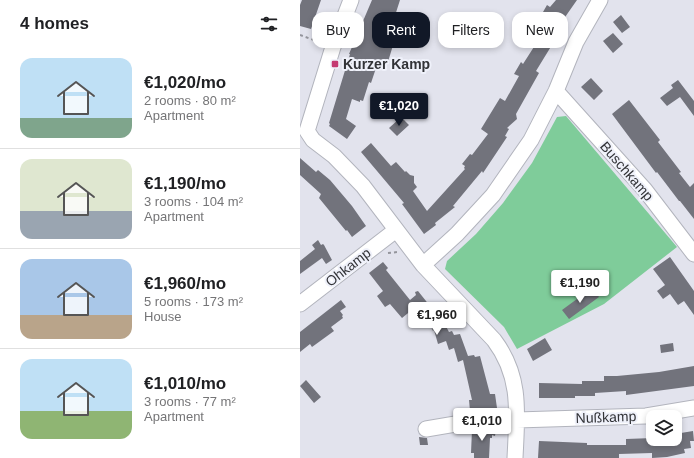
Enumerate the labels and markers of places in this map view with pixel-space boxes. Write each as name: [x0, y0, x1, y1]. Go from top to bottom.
place label: Kurzer Kamp: [343, 56, 430, 72]
marker: Kurzer Kamp: [330, 59, 340, 69]
pin: €1,020: [366, 93, 432, 127]
pin: €1,190: [547, 270, 613, 304]
pin: €1,960: [404, 302, 470, 336]
pin: €1,010: [449, 408, 515, 442]

